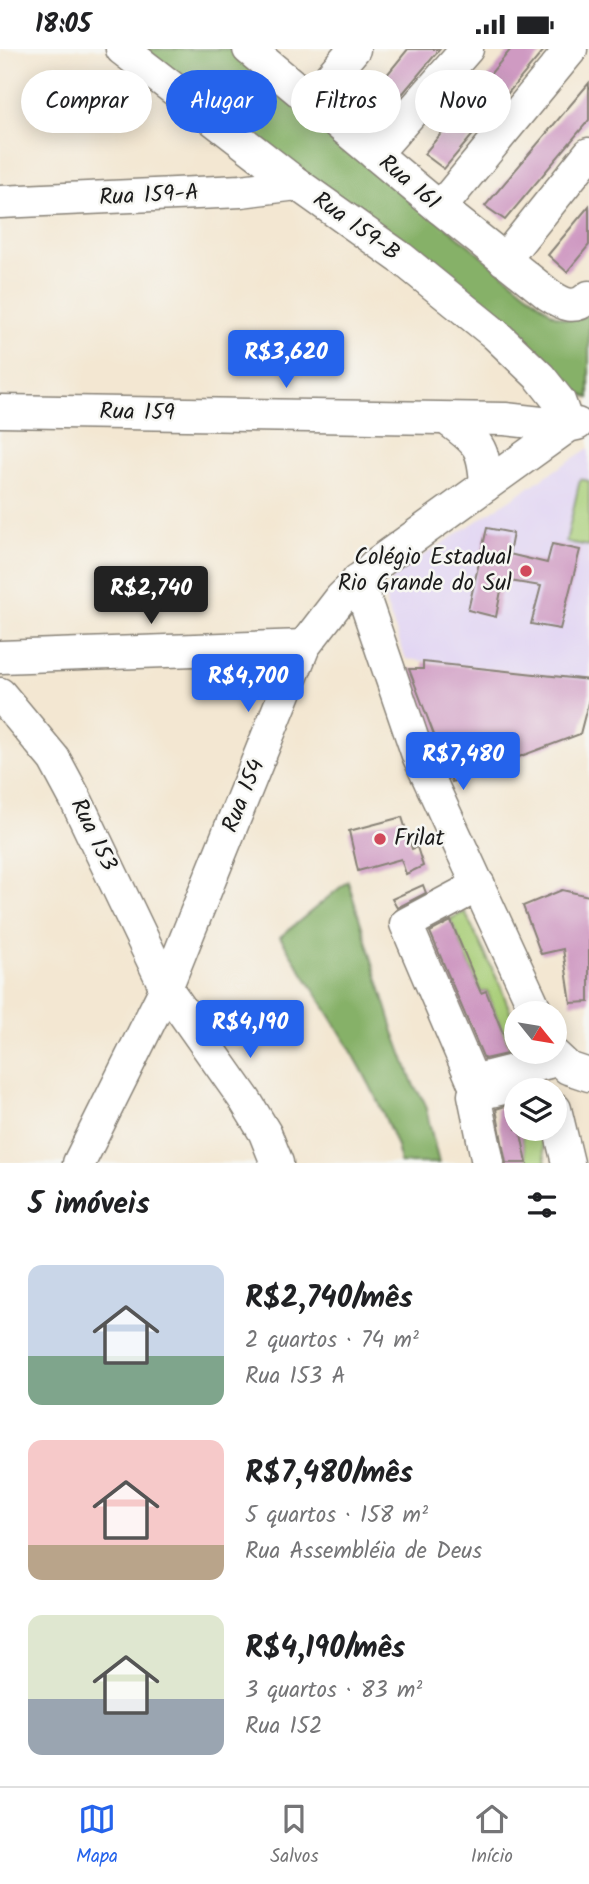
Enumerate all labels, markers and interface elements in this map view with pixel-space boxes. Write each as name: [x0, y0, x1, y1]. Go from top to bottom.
text: 18:05: [35, 4, 91, 46]
chip: Comprar: [21, 70, 152, 133]
chip: Alugar: [166, 70, 277, 133]
chip: Filtros: [291, 70, 401, 133]
chip: Novo: [415, 70, 511, 133]
street label: Rua 161: [370, 146, 448, 220]
street label: Rua 159-A: [98, 175, 200, 217]
street label: Rua 159-B: [305, 183, 407, 271]
pin: R$3,620: [221, 331, 351, 390]
text: R$3,620: [244, 335, 328, 371]
street label: Rua 159: [99, 394, 175, 432]
place label: Colégio Estadual Rio Grande do Sul: [338, 540, 512, 602]
marker: Colégio Estadual Rio Grande do Sul: [518, 563, 534, 579]
pin: R$2,740: [86, 567, 216, 626]
text: R$2,740: [110, 571, 192, 607]
pin: R$4,700: [183, 655, 313, 714]
text: R$4,700: [208, 659, 288, 695]
pin: R$7,480: [398, 733, 528, 792]
text: R$7,480: [422, 737, 504, 773]
street label: Rua 154: [213, 754, 275, 838]
street label: Rua 153: [60, 792, 126, 878]
place label: Frilat: [394, 821, 446, 857]
marker: Frilat: [372, 831, 388, 847]
pin: R$4,190: [185, 1000, 315, 1060]
north arrow: [504, 1001, 567, 1064]
map controls: [504, 1001, 567, 1141]
text: R$4,190: [212, 1005, 288, 1041]
button: layers: [504, 1078, 567, 1141]
text: 5 imóveis: [28, 1181, 150, 1229]
icon: filters: [523, 1186, 561, 1224]
text: R$2,740/mês: [245, 1275, 413, 1323]
icon: home: [84, 1293, 168, 1377]
text: 2 quartos · 74 m²: [245, 1323, 419, 1359]
text: Rua 153 A: [245, 1359, 345, 1395]
text: R$7,480/mês: [245, 1450, 413, 1498]
icon: home: [84, 1468, 168, 1552]
text: 5 quartos · 158 m²: [245, 1498, 428, 1534]
text: Rua Assembléia de Deus: [245, 1534, 482, 1570]
text: R$4,190/mês: [245, 1625, 405, 1673]
icon: home: [84, 1643, 168, 1727]
text: 3 quartos · 83 m²: [245, 1673, 422, 1709]
text: Rua 152: [245, 1709, 322, 1745]
tab: Mapa: [76, 1800, 118, 1872]
tab: Salvos: [270, 1800, 319, 1872]
tab: Início: [471, 1800, 513, 1872]

